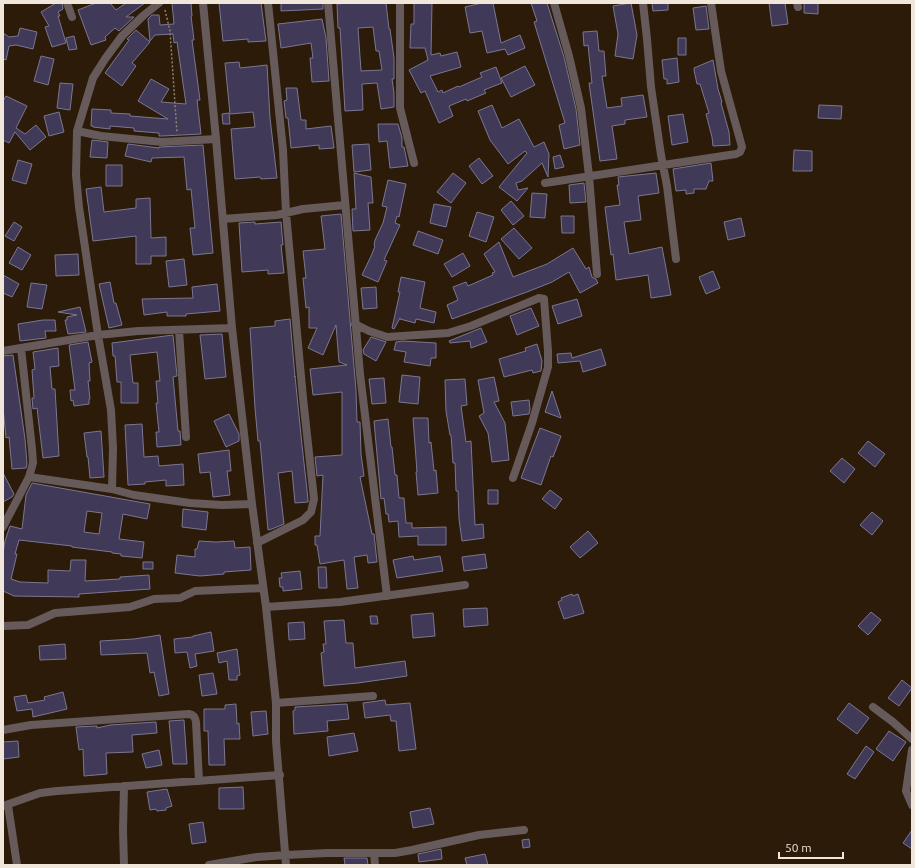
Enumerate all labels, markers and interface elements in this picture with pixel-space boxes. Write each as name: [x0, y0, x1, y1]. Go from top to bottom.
scale bar: [779, 834, 843, 860]
text: 50 m: [785, 841, 812, 854]

